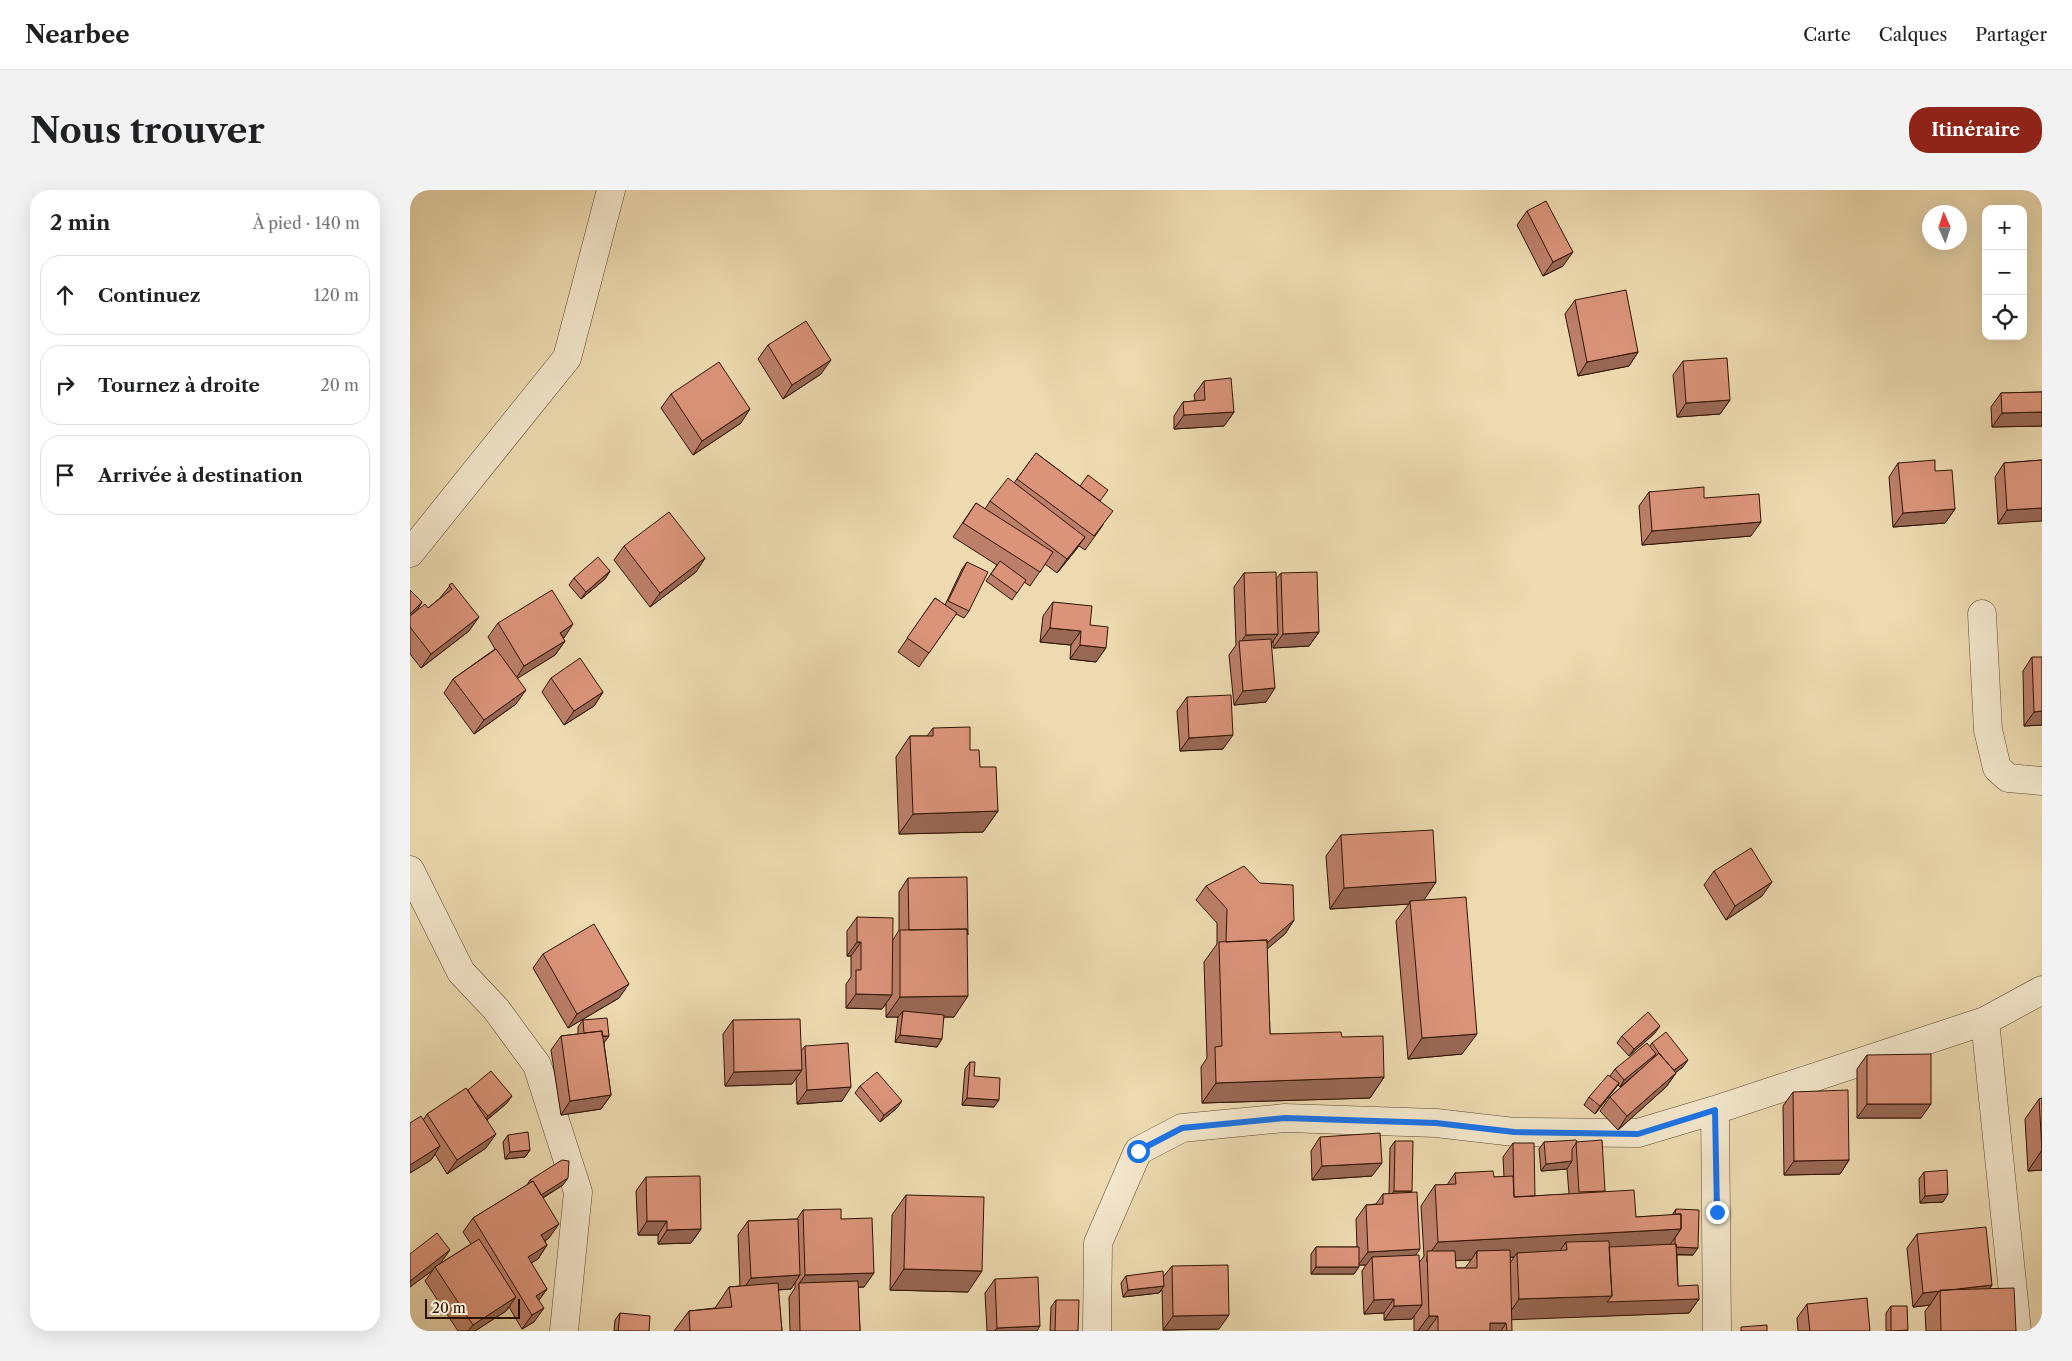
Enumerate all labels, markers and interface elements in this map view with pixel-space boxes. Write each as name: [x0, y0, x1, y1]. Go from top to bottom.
text: Nearbee: [25, 20, 130, 49]
text: Carte: [1803, 24, 1851, 46]
text: Calques: [1879, 24, 1947, 46]
text: Partager: [1975, 24, 2047, 46]
button: Itinéraire: [1909, 107, 2042, 153]
text: Nous trouver: [30, 109, 265, 152]
north arrow: [1922, 205, 1967, 250]
map controls: [1982, 205, 2027, 340]
button: +: [1982, 205, 2027, 250]
text: 2 min: [50, 210, 110, 235]
text: À pied · 140 m: [253, 213, 360, 233]
button: −: [1982, 250, 2027, 295]
icon: ahead: [51, 281, 79, 309]
text: Continuez: [98, 284, 200, 307]
text: 120 m: [314, 285, 359, 305]
button: locate: [1982, 295, 2027, 340]
icon: right: [51, 371, 79, 399]
text: Tournez à droite: [98, 374, 260, 397]
text: 20 m: [320, 375, 359, 395]
icon: arrive: [51, 461, 79, 489]
text: Arrivée à destination: [98, 464, 303, 487]
route start: [1127, 1140, 1150, 1163]
route end: [1706, 1201, 1729, 1224]
scale bar: [425, 1296, 520, 1319]
text: 20 m: [432, 1299, 466, 1317]

